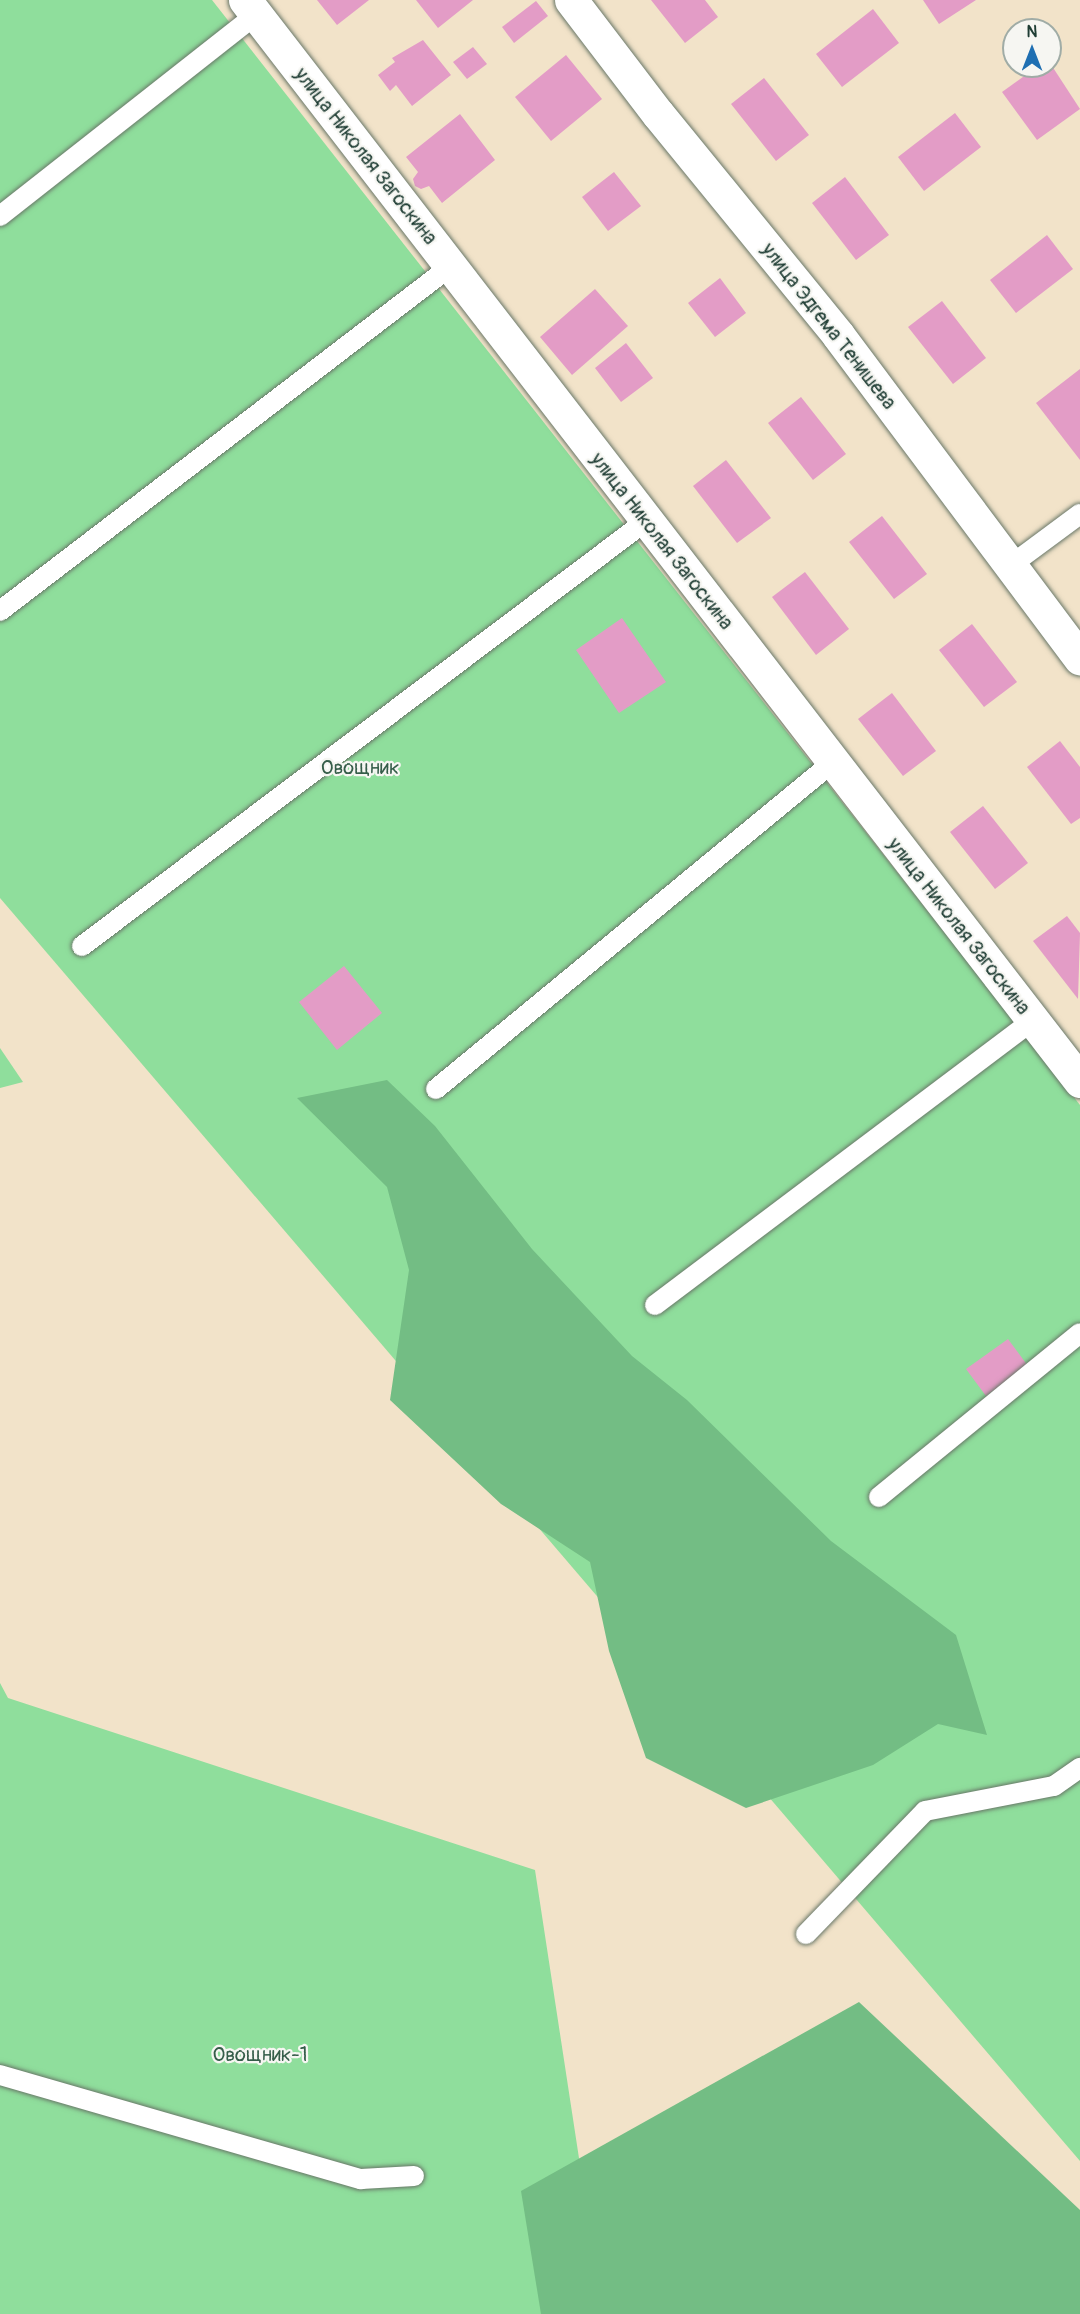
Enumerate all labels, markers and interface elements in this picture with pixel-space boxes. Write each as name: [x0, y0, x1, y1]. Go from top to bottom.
north arrow: [1002, 18, 1062, 78]
text: N: [1027, 22, 1037, 42]
street label: улица Николая Загоскина: [289, 63, 443, 249]
street label: улица Эдгема Тенишева: [757, 238, 901, 414]
street label: улица Николая Загоскина: [585, 448, 739, 634]
park label: Овощник: [321, 755, 399, 779]
street label: улица Николая Загоскина: [882, 833, 1036, 1019]
park label: Овощник-1: [213, 2042, 307, 2066]

